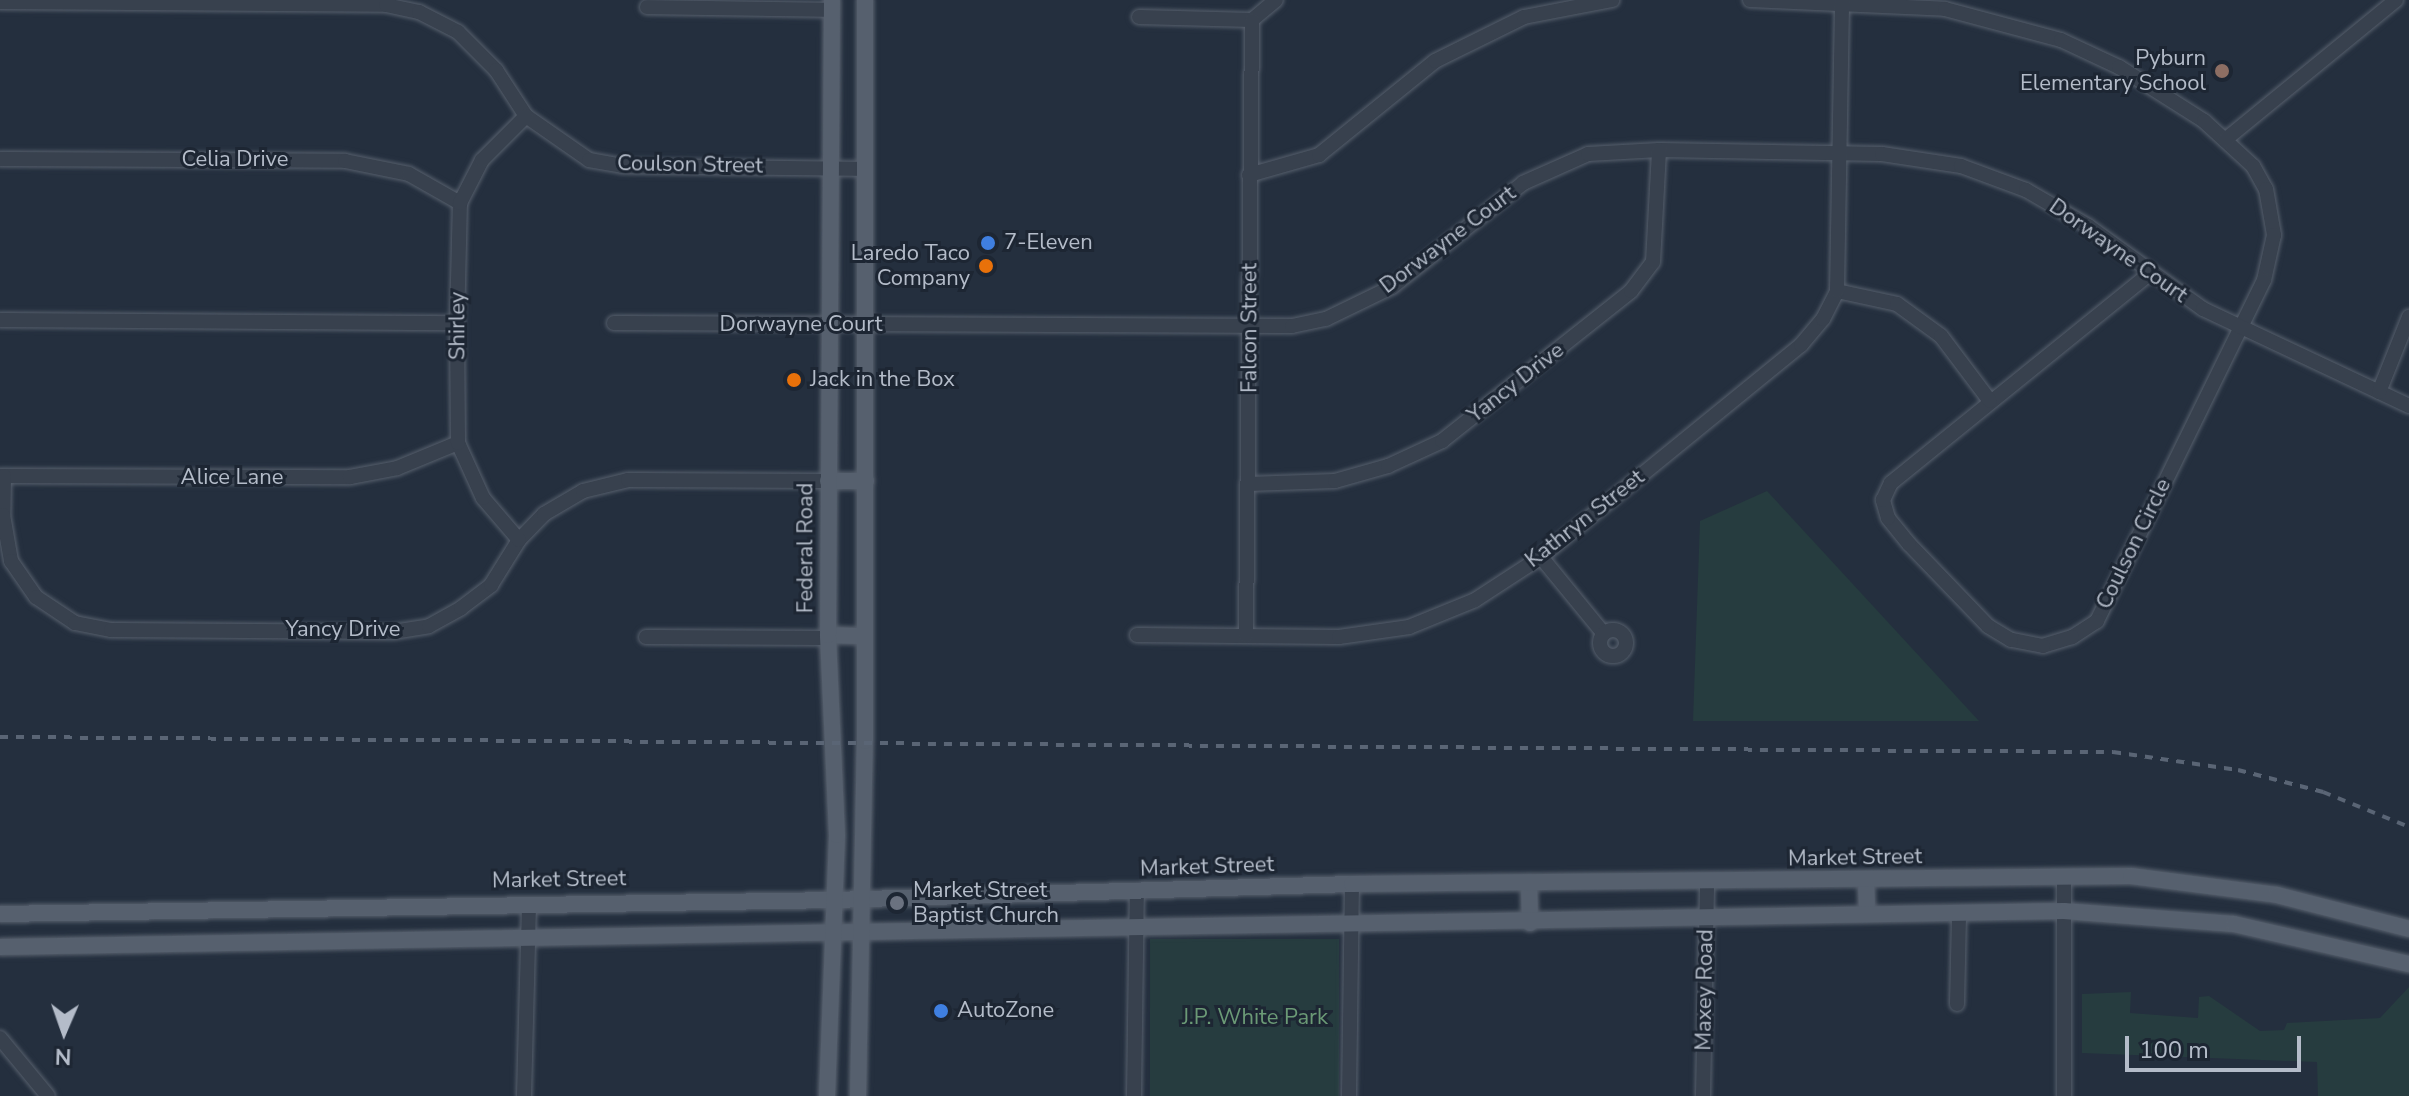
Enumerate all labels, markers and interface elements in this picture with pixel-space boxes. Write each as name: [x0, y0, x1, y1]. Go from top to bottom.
place label: Pyburn Elementary School: [2020, 45, 2206, 96]
marker: Pyburn Elementary School: [2213, 62, 2231, 80]
street label: Celia Drive: [182, 147, 288, 173]
street label: Coulson Street: [617, 151, 763, 179]
street label: Dorwayne Court: [1375, 180, 1521, 300]
street label: Dorwayne Court: [2044, 193, 2192, 309]
place label: 7-Eleven: [1004, 230, 1093, 256]
marker: 7-Eleven: [979, 234, 997, 252]
place label: Laredo Taco Company: [851, 240, 970, 292]
marker: Laredo Taco Company: [977, 257, 995, 275]
street label: Falcon Street: [1237, 263, 1263, 393]
street label: Shirley: [445, 292, 471, 360]
street label: Dorwayne Court: [720, 312, 882, 338]
street label: Yancy Drive: [1463, 337, 1569, 429]
place label: Jack in the Box: [810, 367, 955, 393]
marker: Jack in the Box: [785, 371, 803, 389]
street label: Kathryn Street: [1520, 464, 1650, 574]
street label: Alice Lane: [181, 465, 283, 491]
street label: Coulson Circle: [2091, 474, 2177, 614]
street label: Federal Road: [793, 483, 819, 613]
street label: Yancy Drive: [286, 617, 400, 643]
street label: Market Street: [1788, 844, 1922, 872]
street label: Market Street: [1140, 851, 1274, 883]
street label: Market Street: [492, 866, 626, 894]
place label: Market Street Baptist Church: [913, 877, 1059, 928]
marker: Market Street Baptist Church: [888, 894, 906, 912]
street label: Maxey Road: [1691, 929, 1719, 1051]
north arrow: [24, 992, 104, 1072]
place label: AutoZone: [957, 998, 1054, 1024]
marker: AutoZone: [932, 1002, 950, 1020]
park label: J.P. White Park: [1182, 1005, 1328, 1031]
scale bar: [2129, 1020, 2305, 1070]
text: 100 m: [2139, 1034, 2209, 1066]
text: N: [54, 1041, 72, 1071]

